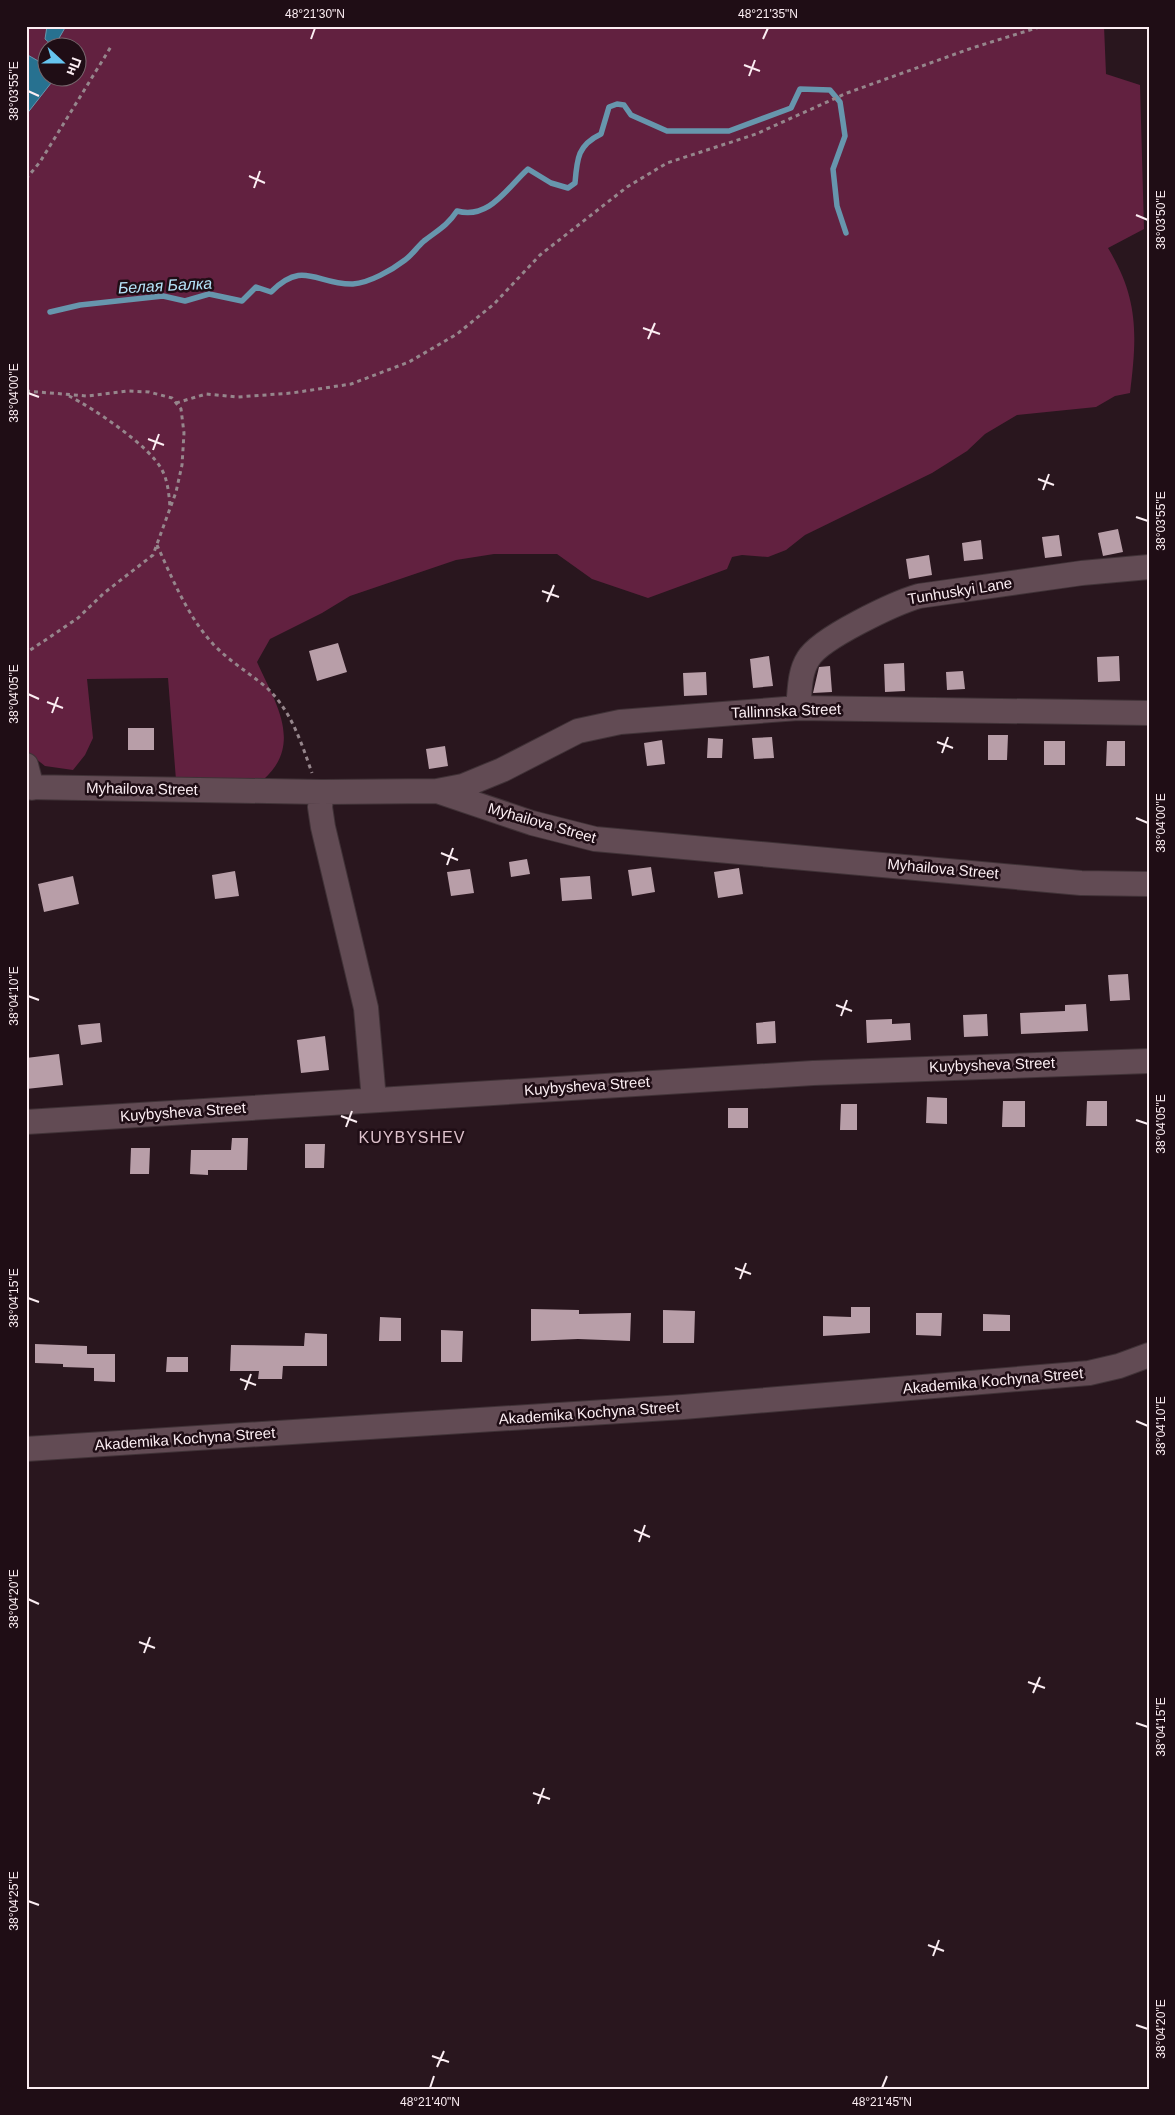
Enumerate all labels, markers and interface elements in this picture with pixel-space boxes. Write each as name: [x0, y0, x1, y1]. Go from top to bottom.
text: 48°21'30"N: [285, 7, 345, 21]
text: 48°21'35"N: [738, 7, 798, 21]
north arrow: [38, 38, 88, 88]
text: Пн: [63, 55, 85, 78]
text: 38°03'55"E: [7, 61, 21, 121]
text: 38°03'50"E: [1154, 190, 1168, 250]
water label: Белая Балка: [117, 275, 213, 296]
text: 38°04'00"E: [7, 363, 21, 423]
text: 38°03'55"E: [1154, 491, 1168, 551]
street label: Tunhuskyi Lane: [907, 574, 1013, 607]
text: 38°04'05"E: [7, 664, 21, 724]
street label: Tallinnska Street: [731, 700, 842, 721]
street label: Myhailova Street: [86, 779, 199, 798]
text: 38°04'00"E: [1154, 793, 1168, 853]
street label: Myhailova Street: [486, 799, 599, 846]
street label: Myhailova Street: [887, 855, 1000, 882]
text: 38°04'10"E: [7, 966, 21, 1026]
street label: Kuybysheva Street: [929, 1054, 1056, 1075]
street label: Kuybysheva Street: [524, 1073, 651, 1098]
text: 38°04'05"E: [1154, 1094, 1168, 1154]
street label: Kuybysheva Street: [120, 1099, 247, 1124]
district label: KUYBYSHEV: [359, 1129, 465, 1146]
text: 38°04'15"E: [7, 1268, 21, 1328]
street label: Akademika Kochyna Street: [902, 1364, 1085, 1397]
text: 38°04'10"E: [1154, 1396, 1168, 1456]
street label: Akademika Kochyna Street: [498, 1398, 681, 1427]
street label: Akademika Kochyna Street: [94, 1424, 277, 1453]
text: 38°04'20"E: [7, 1569, 21, 1629]
text: 38°04'15"E: [1154, 1697, 1168, 1757]
text: 38°04'25"E: [7, 1871, 21, 1931]
text: 38°04'20"E: [1154, 1999, 1168, 2059]
text: 48°21'40"N: [400, 2095, 460, 2109]
text: 48°21'45"N: [852, 2095, 912, 2109]

